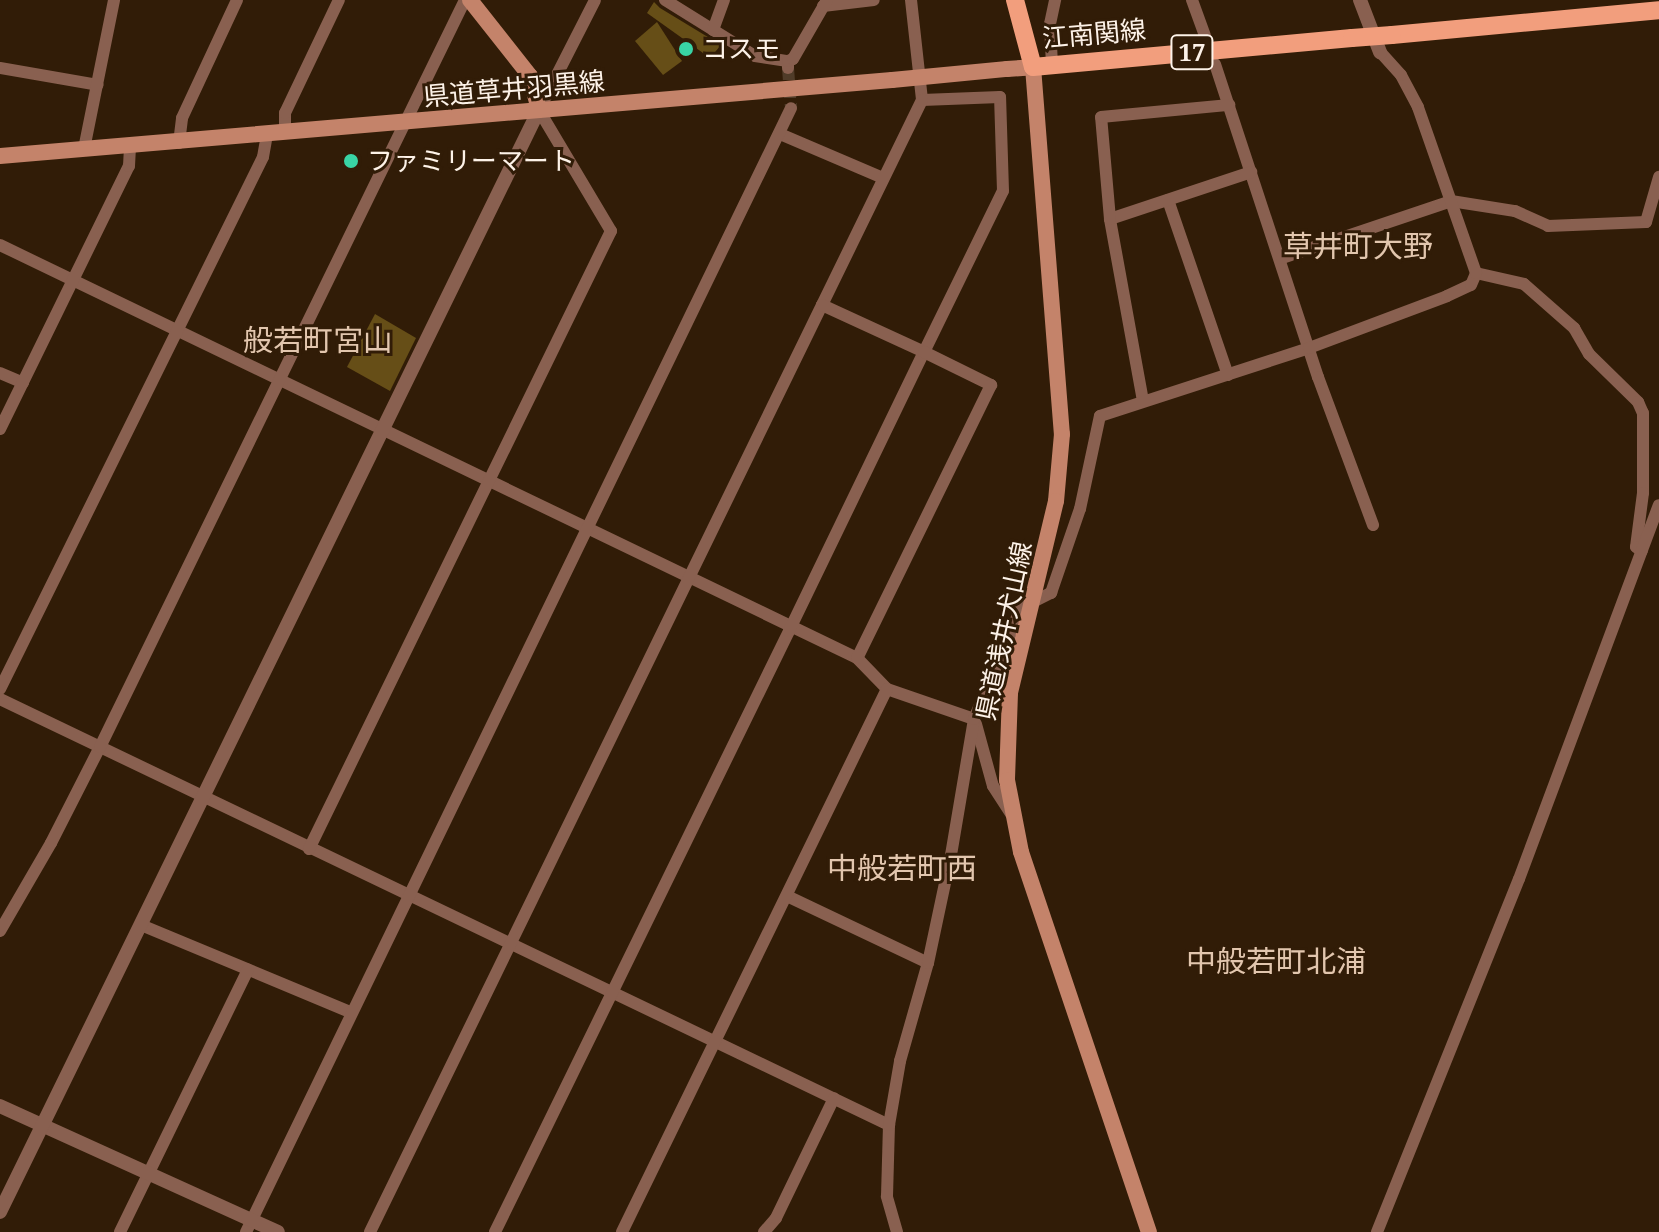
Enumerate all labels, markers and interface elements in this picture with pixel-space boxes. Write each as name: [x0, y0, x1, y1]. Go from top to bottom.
street label: 江南関線: [1041, 14, 1147, 54]
road number: 17: [1170, 32, 1214, 72]
place label: コスモ: [702, 33, 780, 65]
marker: コスモ: [677, 40, 695, 58]
street label: 県道草井羽黒線: [422, 66, 606, 112]
place label: ファミリーマート: [367, 145, 575, 177]
marker: ファミリーマート: [342, 152, 360, 170]
district label: 草井町大野: [1283, 228, 1433, 264]
district label: 般若町宮山: [243, 322, 393, 358]
street label: 県道浅井犬山線: [970, 539, 1038, 723]
district label: 中般若町西: [827, 850, 977, 886]
district label: 中般若町北浦: [1186, 943, 1366, 979]

